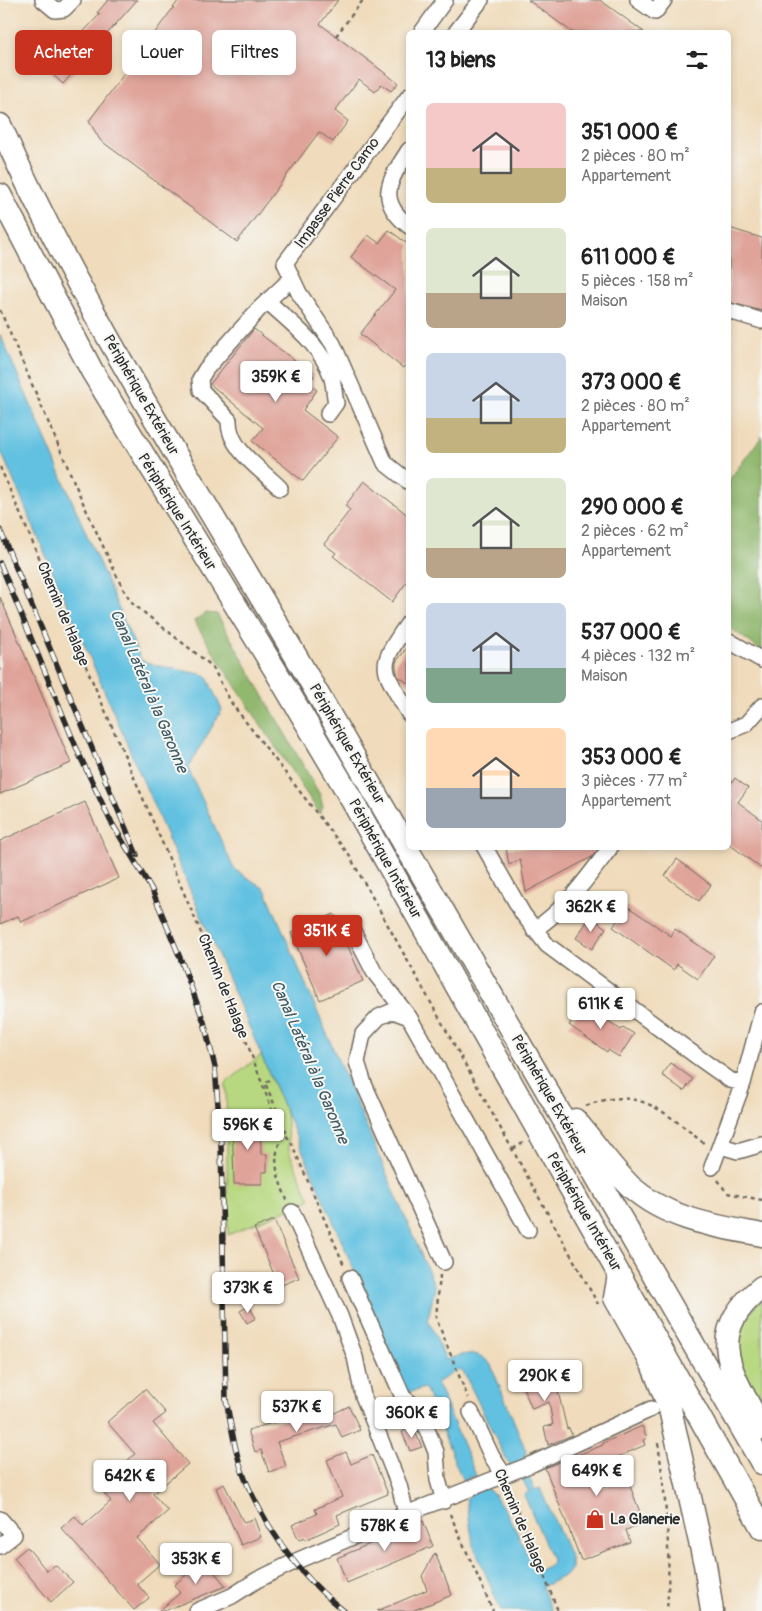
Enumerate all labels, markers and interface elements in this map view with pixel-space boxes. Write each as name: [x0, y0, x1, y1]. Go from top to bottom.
chip: Acheter: [15, 30, 112, 75]
chip: Louer: [122, 30, 202, 75]
chip: Filtres: [212, 30, 296, 75]
icon: filters: [683, 46, 711, 74]
text: 13 biens: [426, 47, 495, 74]
text: 351 000 €: [581, 119, 678, 146]
icon: home: [466, 123, 526, 183]
street label: Impasse Pierre Camo: [290, 134, 384, 252]
text: 2 pièces · 80 m²: [581, 146, 690, 166]
text: Appartement: [581, 166, 671, 186]
text: 611 000 €: [581, 244, 676, 271]
icon: home: [466, 248, 526, 308]
text: 5 pièces · 158 m²: [581, 271, 694, 291]
text: Maison: [581, 291, 627, 311]
street label: Périphérique Extérieur: [99, 331, 184, 459]
pin: 359K €: [235, 360, 317, 403]
text: 359K €: [251, 367, 301, 387]
text: 373 000 €: [581, 369, 682, 396]
icon: home: [466, 373, 526, 433]
text: 2 pièces · 80 m²: [581, 396, 690, 416]
text: Appartement: [581, 416, 671, 436]
street label: Périphérique Intérieur: [133, 450, 221, 575]
text: 290 000 €: [581, 494, 684, 521]
icon: home: [466, 498, 526, 558]
text: 2 pièces · 62 m²: [581, 521, 689, 541]
text: Appartement: [581, 541, 671, 561]
street label: Chemin de Halage: [33, 559, 94, 669]
water label: Canal Latéral à la Garonne: [106, 606, 193, 778]
text: 537 000 €: [581, 619, 681, 646]
icon: home: [466, 623, 526, 683]
text: 4 pièces · 132 m²: [581, 646, 695, 666]
text: Maison: [581, 666, 627, 686]
street label: Périphérique Extérieur: [305, 680, 390, 808]
text: 353 000 €: [581, 744, 682, 771]
icon: home: [466, 748, 526, 808]
text: 3 pièces · 77 m²: [581, 771, 688, 791]
text: Appartement: [581, 791, 671, 811]
street label: Périphérique Intérieur: [344, 796, 426, 923]
pin: 362K €: [550, 890, 632, 933]
text: 362K €: [566, 897, 616, 917]
pin: 351K €: [286, 914, 368, 957]
text: 351K €: [303, 921, 351, 941]
street label: Chemin de Halage: [193, 931, 253, 1042]
water label: Canal Latéral à la Garonne: [267, 977, 354, 1149]
pin: 611K €: [560, 988, 642, 1030]
text: 611K €: [578, 994, 624, 1014]
street label: Périphérique Extérieur: [507, 1031, 592, 1159]
pin: 596K €: [207, 1108, 289, 1151]
text: 596K €: [223, 1115, 273, 1135]
street label: Périphérique Intérieur: [542, 1149, 626, 1276]
pin: 373K €: [207, 1272, 289, 1314]
text: 373K €: [223, 1278, 273, 1298]
pin: 290K €: [504, 1360, 586, 1402]
text: 290K €: [519, 1366, 571, 1386]
pin: 537K €: [256, 1390, 338, 1433]
pin: 360K €: [371, 1396, 453, 1439]
text: 537K €: [272, 1397, 322, 1417]
text: 360K €: [386, 1403, 438, 1423]
pin: 649K €: [556, 1454, 638, 1497]
pin: 642K €: [89, 1460, 171, 1502]
text: 649K €: [572, 1461, 622, 1481]
text: 642K €: [104, 1466, 156, 1486]
street label: Chemin de Halage: [490, 1466, 551, 1576]
shop icon: La Glanerie: [584, 1508, 606, 1530]
pin: 578K €: [344, 1510, 426, 1552]
place label: La Glanerie: [610, 1510, 680, 1529]
text: 578K €: [361, 1516, 409, 1536]
pin: 353K €: [155, 1542, 237, 1585]
text: 353K €: [171, 1549, 221, 1569]

